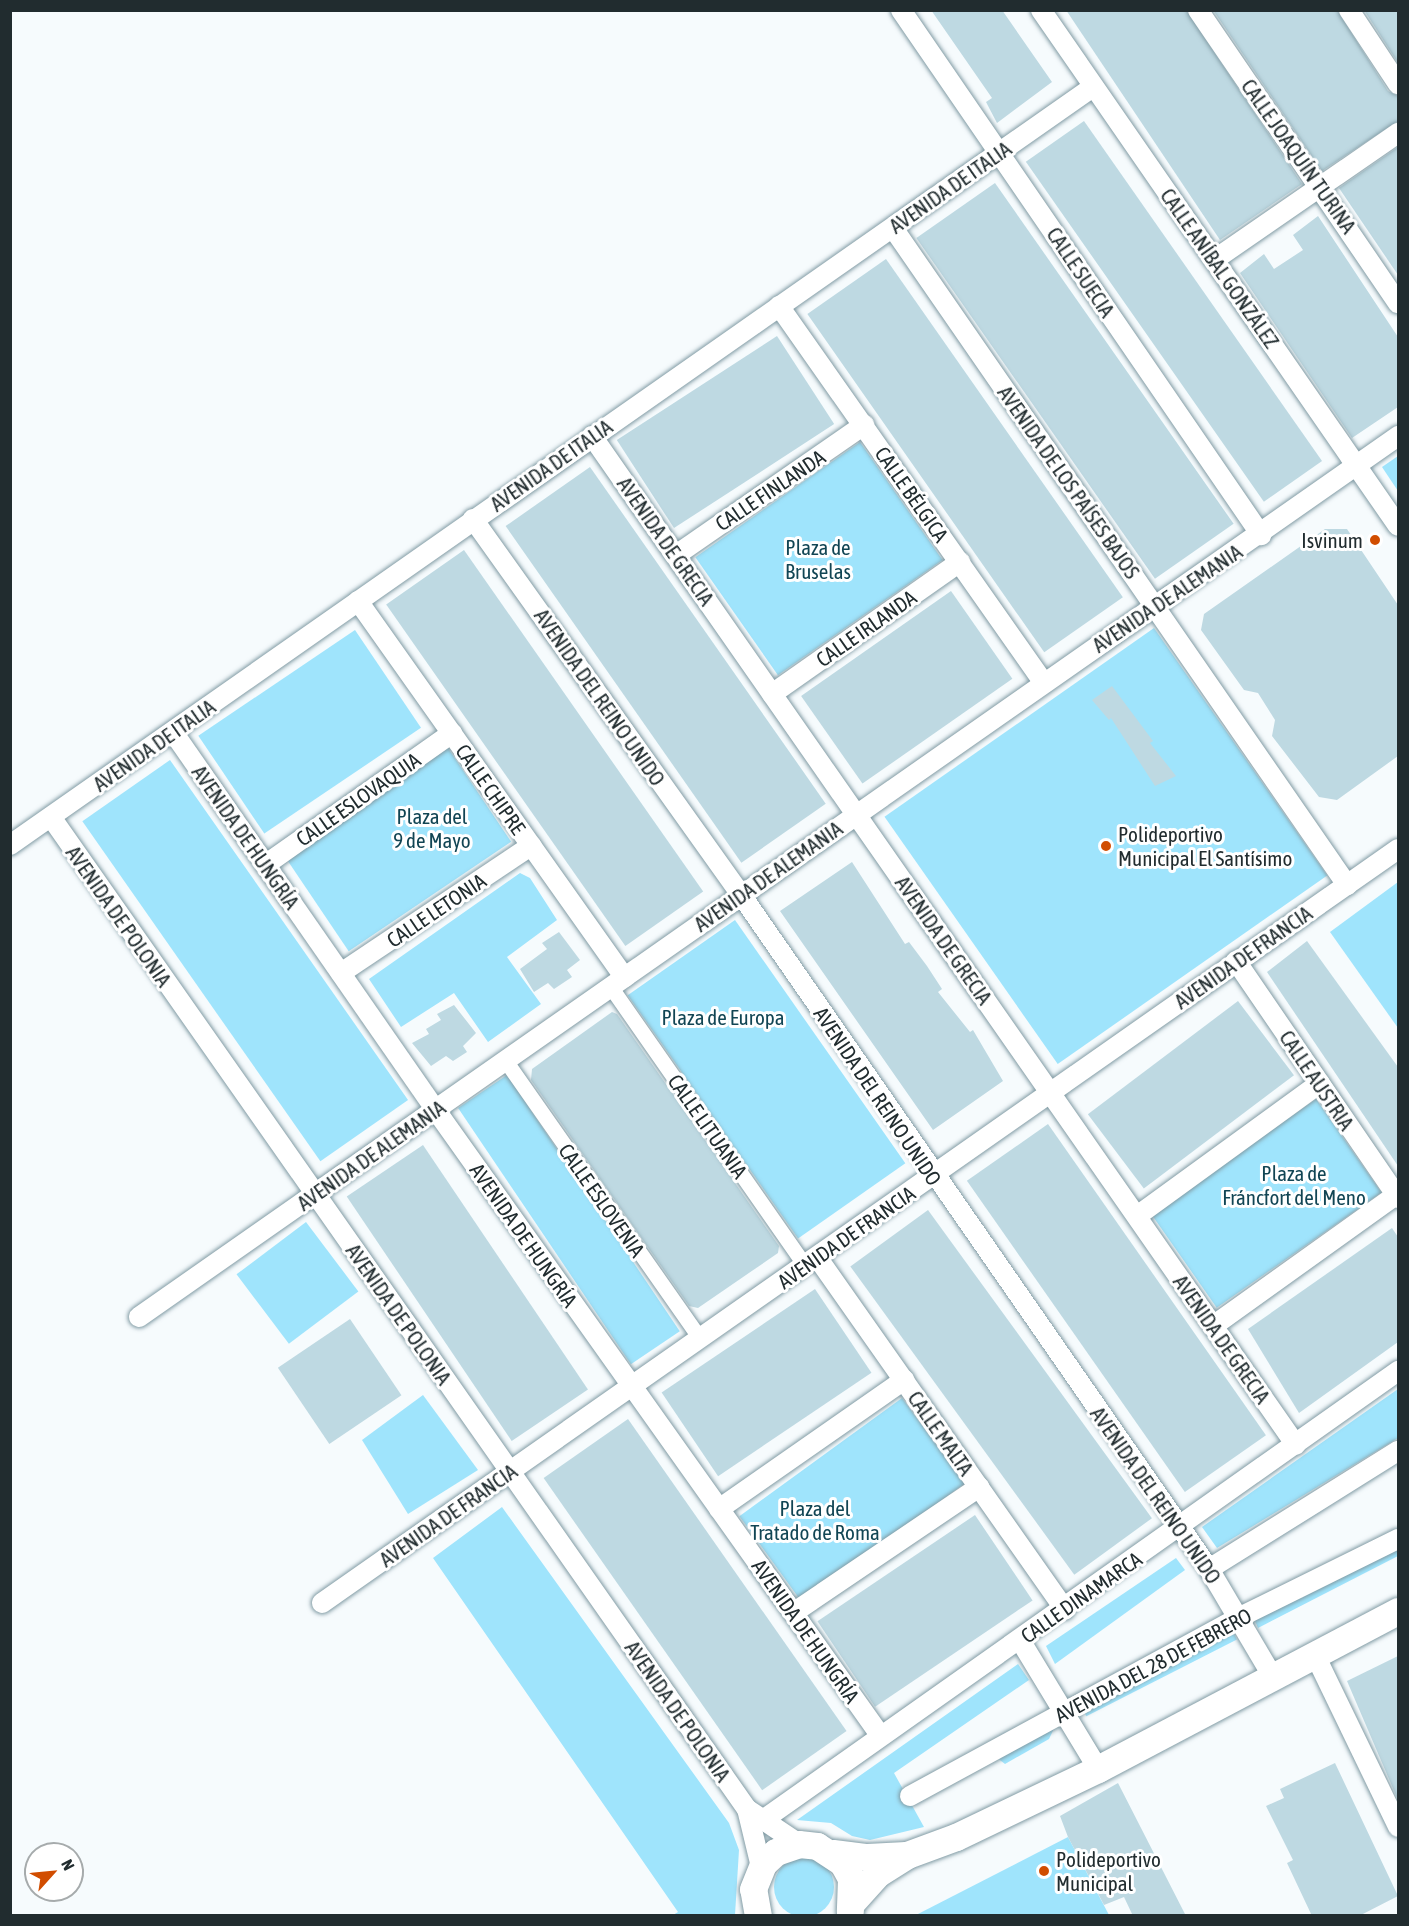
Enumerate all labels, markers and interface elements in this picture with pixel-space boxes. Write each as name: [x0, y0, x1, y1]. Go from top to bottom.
street label: CALLE JOAQUÍN TURINA: [1236, 74, 1362, 238]
street label: AVENIDA DE ITALIA: [884, 136, 1016, 238]
street label: CALLE ANÍBAL GONZÁLEZ: [1155, 183, 1285, 353]
street label: CALLE SUECIA: [1042, 222, 1120, 322]
street label: AVENIDA DE LOS PAÍSES BAJOS: [993, 381, 1145, 583]
street label: AVENIDA DE ITALIA: [485, 414, 617, 516]
street label: CALLE BÉLGICA: [870, 441, 954, 547]
street label: CALLE FINLANDA: [710, 444, 830, 536]
street label: AVENIDA DE GRECIA: [612, 472, 720, 610]
place label: Isvinum: [1301, 527, 1363, 553]
marker: Isvinum: [1368, 533, 1382, 547]
park label: Plaza de Bruselas: [785, 534, 851, 584]
street label: AVENIDA DE ALEMANIA: [1087, 539, 1247, 657]
street label: CALLE IRLANDA: [811, 584, 921, 672]
street label: AVENIDA DEL REINO UNIDO: [529, 604, 671, 790]
street label: AVENIDA DE ITALIA: [88, 694, 220, 796]
street label: CALLE CHIPRE: [451, 739, 531, 839]
street label: CALLE ESLOVAQUIA: [291, 747, 425, 851]
street label: AVENIDA DE HUNGRÍA: [187, 760, 305, 914]
park label: Plaza del 9 de Mayo: [393, 803, 471, 853]
street label: AVENIDA DE ALEMANIA: [689, 815, 847, 937]
place label: Polideportivo Municipal El Santísimo: [1118, 821, 1292, 871]
marker: Polideportivo Municipal El Santísimo: [1099, 839, 1113, 853]
street label: AVENIDA DE POLONIA: [61, 841, 177, 991]
street label: CALLE LETONIA: [382, 868, 490, 952]
street label: AVENIDA DE GRECIA: [890, 871, 998, 1009]
street label: AVENIDA DE FRANCIA: [1169, 900, 1317, 1014]
street label: AVENIDA DEL REINO UNIDO: [809, 1002, 947, 1190]
park label: Plaza de Europa: [661, 1004, 785, 1030]
street label: CALLE AUSTRIA: [1274, 1025, 1360, 1135]
street label: CALLE LITUANIA: [663, 1069, 753, 1183]
street label: AVENIDA DE ALEMANIA: [292, 1094, 450, 1216]
street label: CALLE ESLOVENIA: [554, 1138, 650, 1262]
street label: AVENIDA DE HUNGRÍA: [465, 1158, 583, 1312]
park label: Plaza de Fráncfort del Meno: [1222, 1160, 1366, 1210]
street label: AVENIDA DE FRANCIA: [772, 1180, 920, 1294]
street label: AVENIDA DE POLONIA: [341, 1239, 457, 1389]
street label: AVENIDA DE GRECIA: [1168, 1270, 1276, 1408]
street label: CALLE MALTA: [903, 1386, 979, 1480]
street label: AVENIDA DEL REINO UNIDO: [1085, 1402, 1227, 1588]
street label: AVENIDA DE FRANCIA: [374, 1458, 522, 1572]
park label: Plaza del Tratado de Roma: [750, 1495, 880, 1545]
street label: CALLE DINAMARCA: [1016, 1546, 1146, 1648]
street label: AVENIDA DE HUNGRÍA: [747, 1554, 865, 1708]
street label: AVENIDA DEL 28 DE FEBRERO: [1050, 1602, 1256, 1728]
street label: AVENIDA DE POLONIA: [620, 1636, 736, 1786]
north arrow: [24, 1842, 84, 1902]
place label: Polideportivo Municipal: [1056, 1846, 1161, 1896]
text: N: [58, 1856, 78, 1873]
marker: Polideportivo Municipal: [1037, 1864, 1051, 1878]

